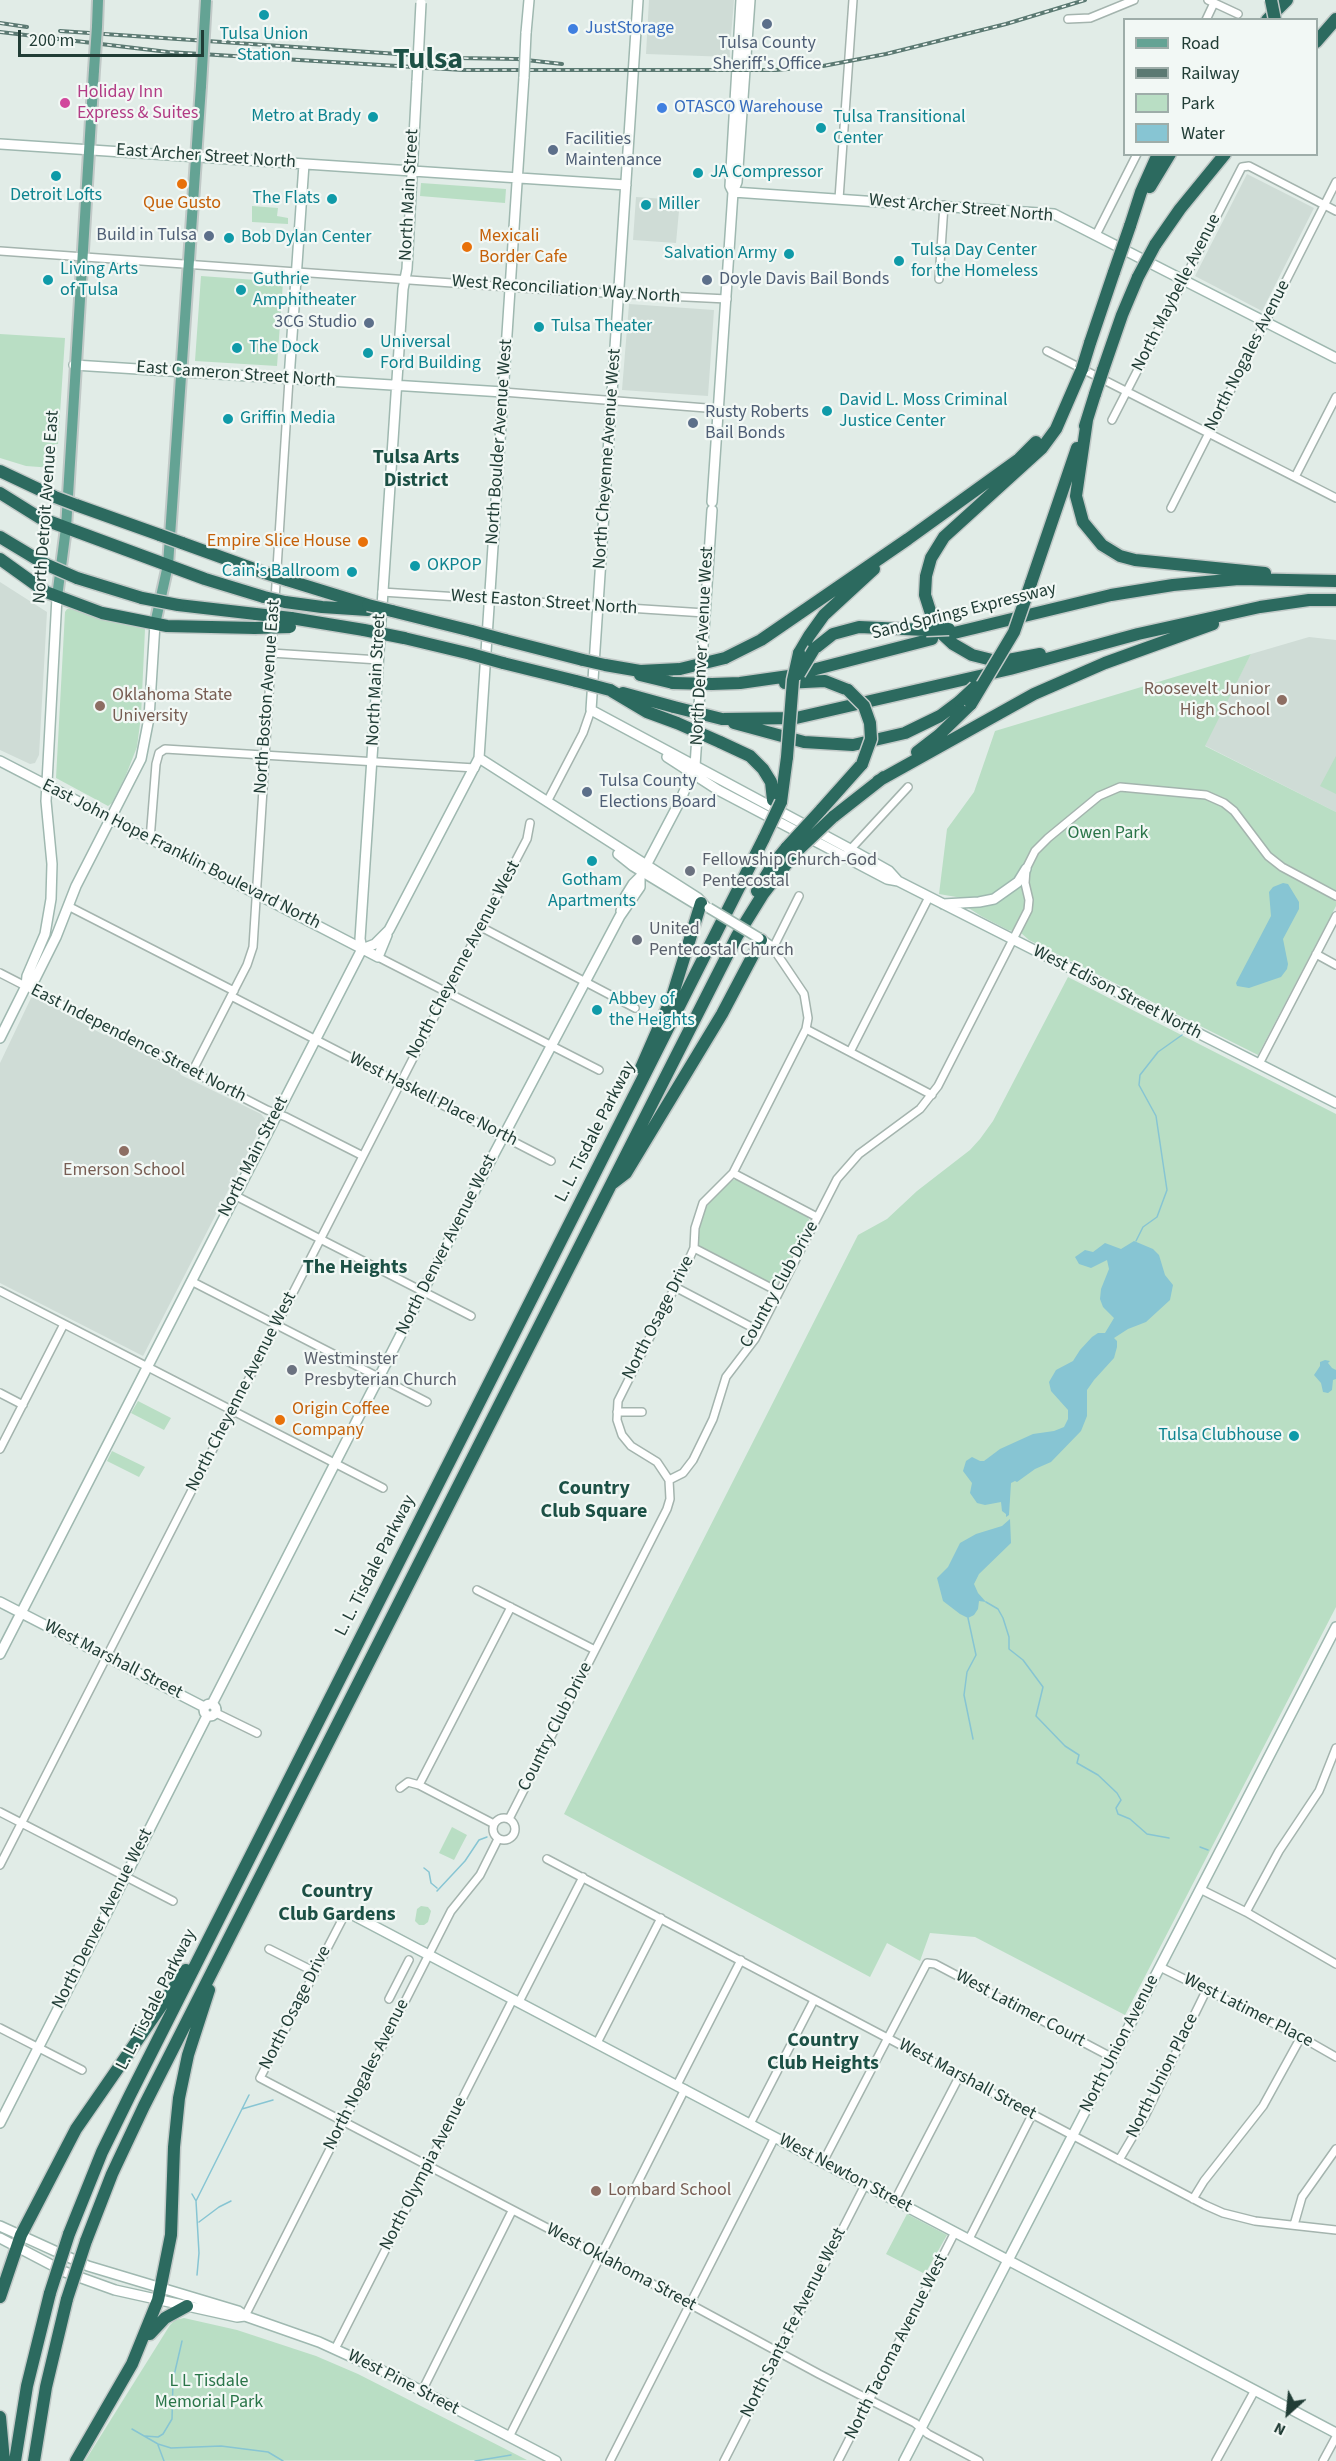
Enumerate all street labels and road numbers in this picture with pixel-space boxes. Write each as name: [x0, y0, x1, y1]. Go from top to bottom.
street label: North Main Street: [396, 128, 424, 262]
street label: East Archer Street North: [115, 140, 297, 174]
street label: West Archer Street North: [868, 190, 1054, 228]
street label: North Maybelle Avenue: [1128, 211, 1226, 375]
street label: West Reconciliation Way North: [451, 271, 681, 309]
street label: North Nogales Avenue: [1201, 277, 1295, 435]
street label: North Boulder Avenue West: [482, 338, 518, 546]
street label: North Cheyenne Avenue West: [590, 348, 626, 570]
street label: East Cameron Street North: [135, 357, 337, 393]
street label: North Detroit Avenue East: [29, 410, 65, 604]
street label: North Denver Avenue West: [687, 546, 719, 746]
street label: Sand Springs Expressway: [869, 579, 1059, 645]
street label: West Easton Street North: [450, 586, 638, 620]
street label: North Boston Avenue East: [250, 599, 286, 795]
street label: North Main Street: [363, 613, 391, 747]
street label: East John Hope Franklin Boulevard North: [38, 775, 324, 935]
street label: North Cheyenne Avenue West: [403, 857, 525, 1063]
street label: West Edison Street North: [1029, 941, 1205, 1045]
street label: East Independence Street North: [27, 980, 249, 1108]
street label: West Haskell Place North: [345, 1048, 521, 1152]
street label: L. L. Tisdale Parkway: [551, 1058, 641, 1206]
street label: North Main Street: [214, 1093, 294, 1221]
street label: North Denver Avenue West: [392, 1151, 502, 1339]
street label: Country Club Drive: [736, 1218, 824, 1352]
street label: North Osage Drive: [618, 1252, 700, 1384]
street label: North Cheyenne Avenue West: [182, 1289, 302, 1495]
street label: L. L. Tisdale Parkway: [331, 1492, 421, 1640]
street label: West Marshall Street: [40, 1616, 186, 1704]
street label: Country Club Drive: [514, 1659, 598, 1795]
street label: North Denver Avenue West: [48, 1825, 158, 2013]
street label: L. L. Tisdale Parkway: [112, 1926, 202, 2074]
street label: North Osage Drive: [255, 1942, 337, 2074]
street label: West Latimer Court: [951, 1966, 1089, 2052]
street label: West Latimer Place: [1180, 1969, 1316, 2053]
street label: North Union Avenue: [1076, 1972, 1164, 2116]
street label: North Nogales Avenue: [320, 1996, 414, 2154]
street label: North Union Place: [1122, 2010, 1204, 2142]
street label: West Marshall Street: [895, 2035, 1039, 2125]
street label: North Olympia Avenue: [376, 2094, 472, 2254]
street label: West Newton Street: [775, 2130, 915, 2218]
street label: West Oklahoma Street: [542, 2219, 700, 2317]
street label: North Santa Fe Avenue West: [737, 2224, 851, 2422]
street label: North Tacoma Avenue West: [841, 2251, 953, 2443]
street label: West Pine Street: [344, 2346, 462, 2420]

